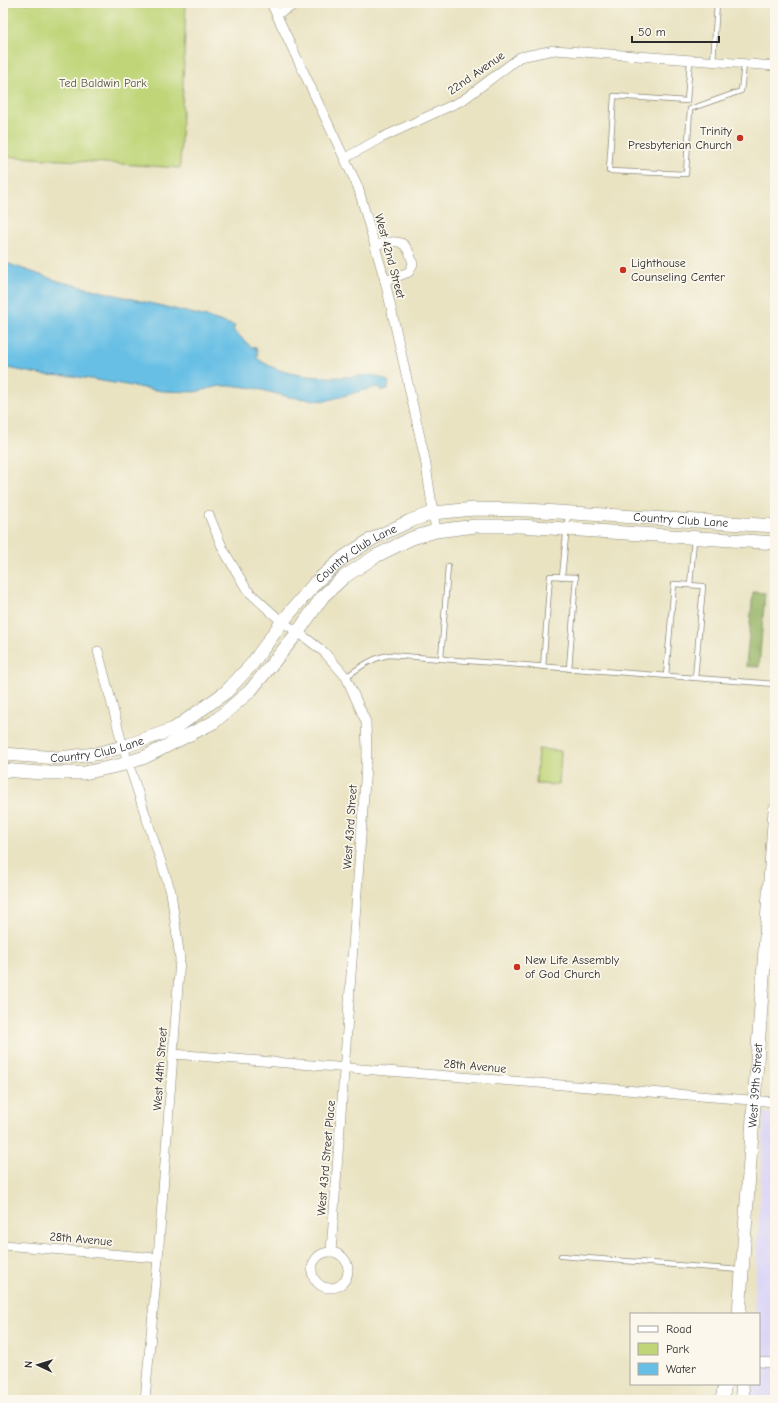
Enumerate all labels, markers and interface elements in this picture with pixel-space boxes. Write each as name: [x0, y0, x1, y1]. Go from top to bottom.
scale bar: [632, 18, 719, 44]
text: 50 m: [638, 25, 666, 39]
street label: 22nd Avenue: [445, 48, 507, 98]
park label: Ted Baldwin Park: [59, 76, 147, 90]
place label: Trinity Presbyterian Church: [628, 124, 733, 152]
marker: Trinity Presbyterian Church: [735, 133, 745, 143]
street label: West 42nd Street: [372, 212, 408, 300]
place label: Lighthouse Counseling Center: [631, 256, 725, 284]
marker: Lighthouse Counseling Center: [618, 265, 628, 275]
street label: Country Club Lane: [633, 510, 729, 530]
street label: Country Club Lane: [313, 521, 399, 586]
street label: Country Club Lane: [50, 733, 146, 765]
street label: West 43rd Street: [340, 784, 360, 870]
place label: New Life Assembly of God Church: [525, 953, 620, 981]
marker: New Life Assembly of God Church: [512, 962, 522, 972]
street label: West 44th Street: [150, 1026, 170, 1111]
street label: West 39th Street: [745, 1042, 765, 1128]
street label: 28th Avenue: [443, 1056, 507, 1076]
street label: West 43rd Street Place: [314, 1100, 338, 1216]
street label: 28th Avenue: [49, 1229, 113, 1249]
legend: [630, 1313, 760, 1385]
text: Road: [666, 1322, 692, 1336]
text: Park: [666, 1342, 689, 1356]
north arrow: [18, 1345, 58, 1385]
text: N: [22, 1360, 35, 1368]
text: Water: [666, 1362, 696, 1376]

